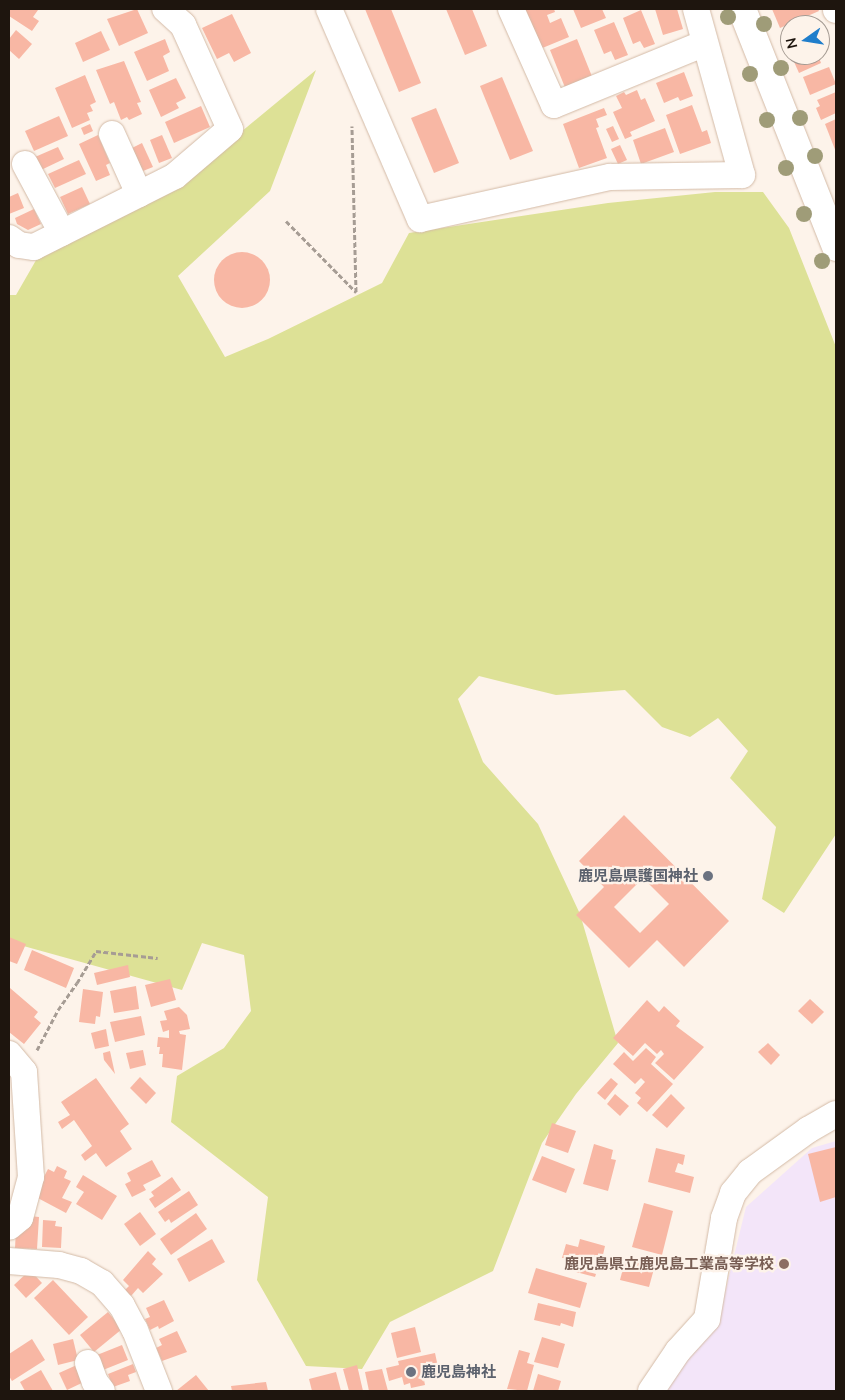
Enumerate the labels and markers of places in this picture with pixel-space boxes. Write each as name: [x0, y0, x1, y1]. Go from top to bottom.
place label: 鹿児島県護国神社: [578, 867, 698, 885]
marker: 鹿児島県護国神社: [702, 870, 714, 882]
place label: 鹿児島県立鹿児島工業高等学校: [564, 1255, 774, 1273]
marker: 鹿児島県立鹿児島工業高等学校: [778, 1258, 790, 1270]
place label: 鹿児島神社: [421, 1363, 496, 1381]
marker: 鹿児島神社: [405, 1366, 417, 1378]

